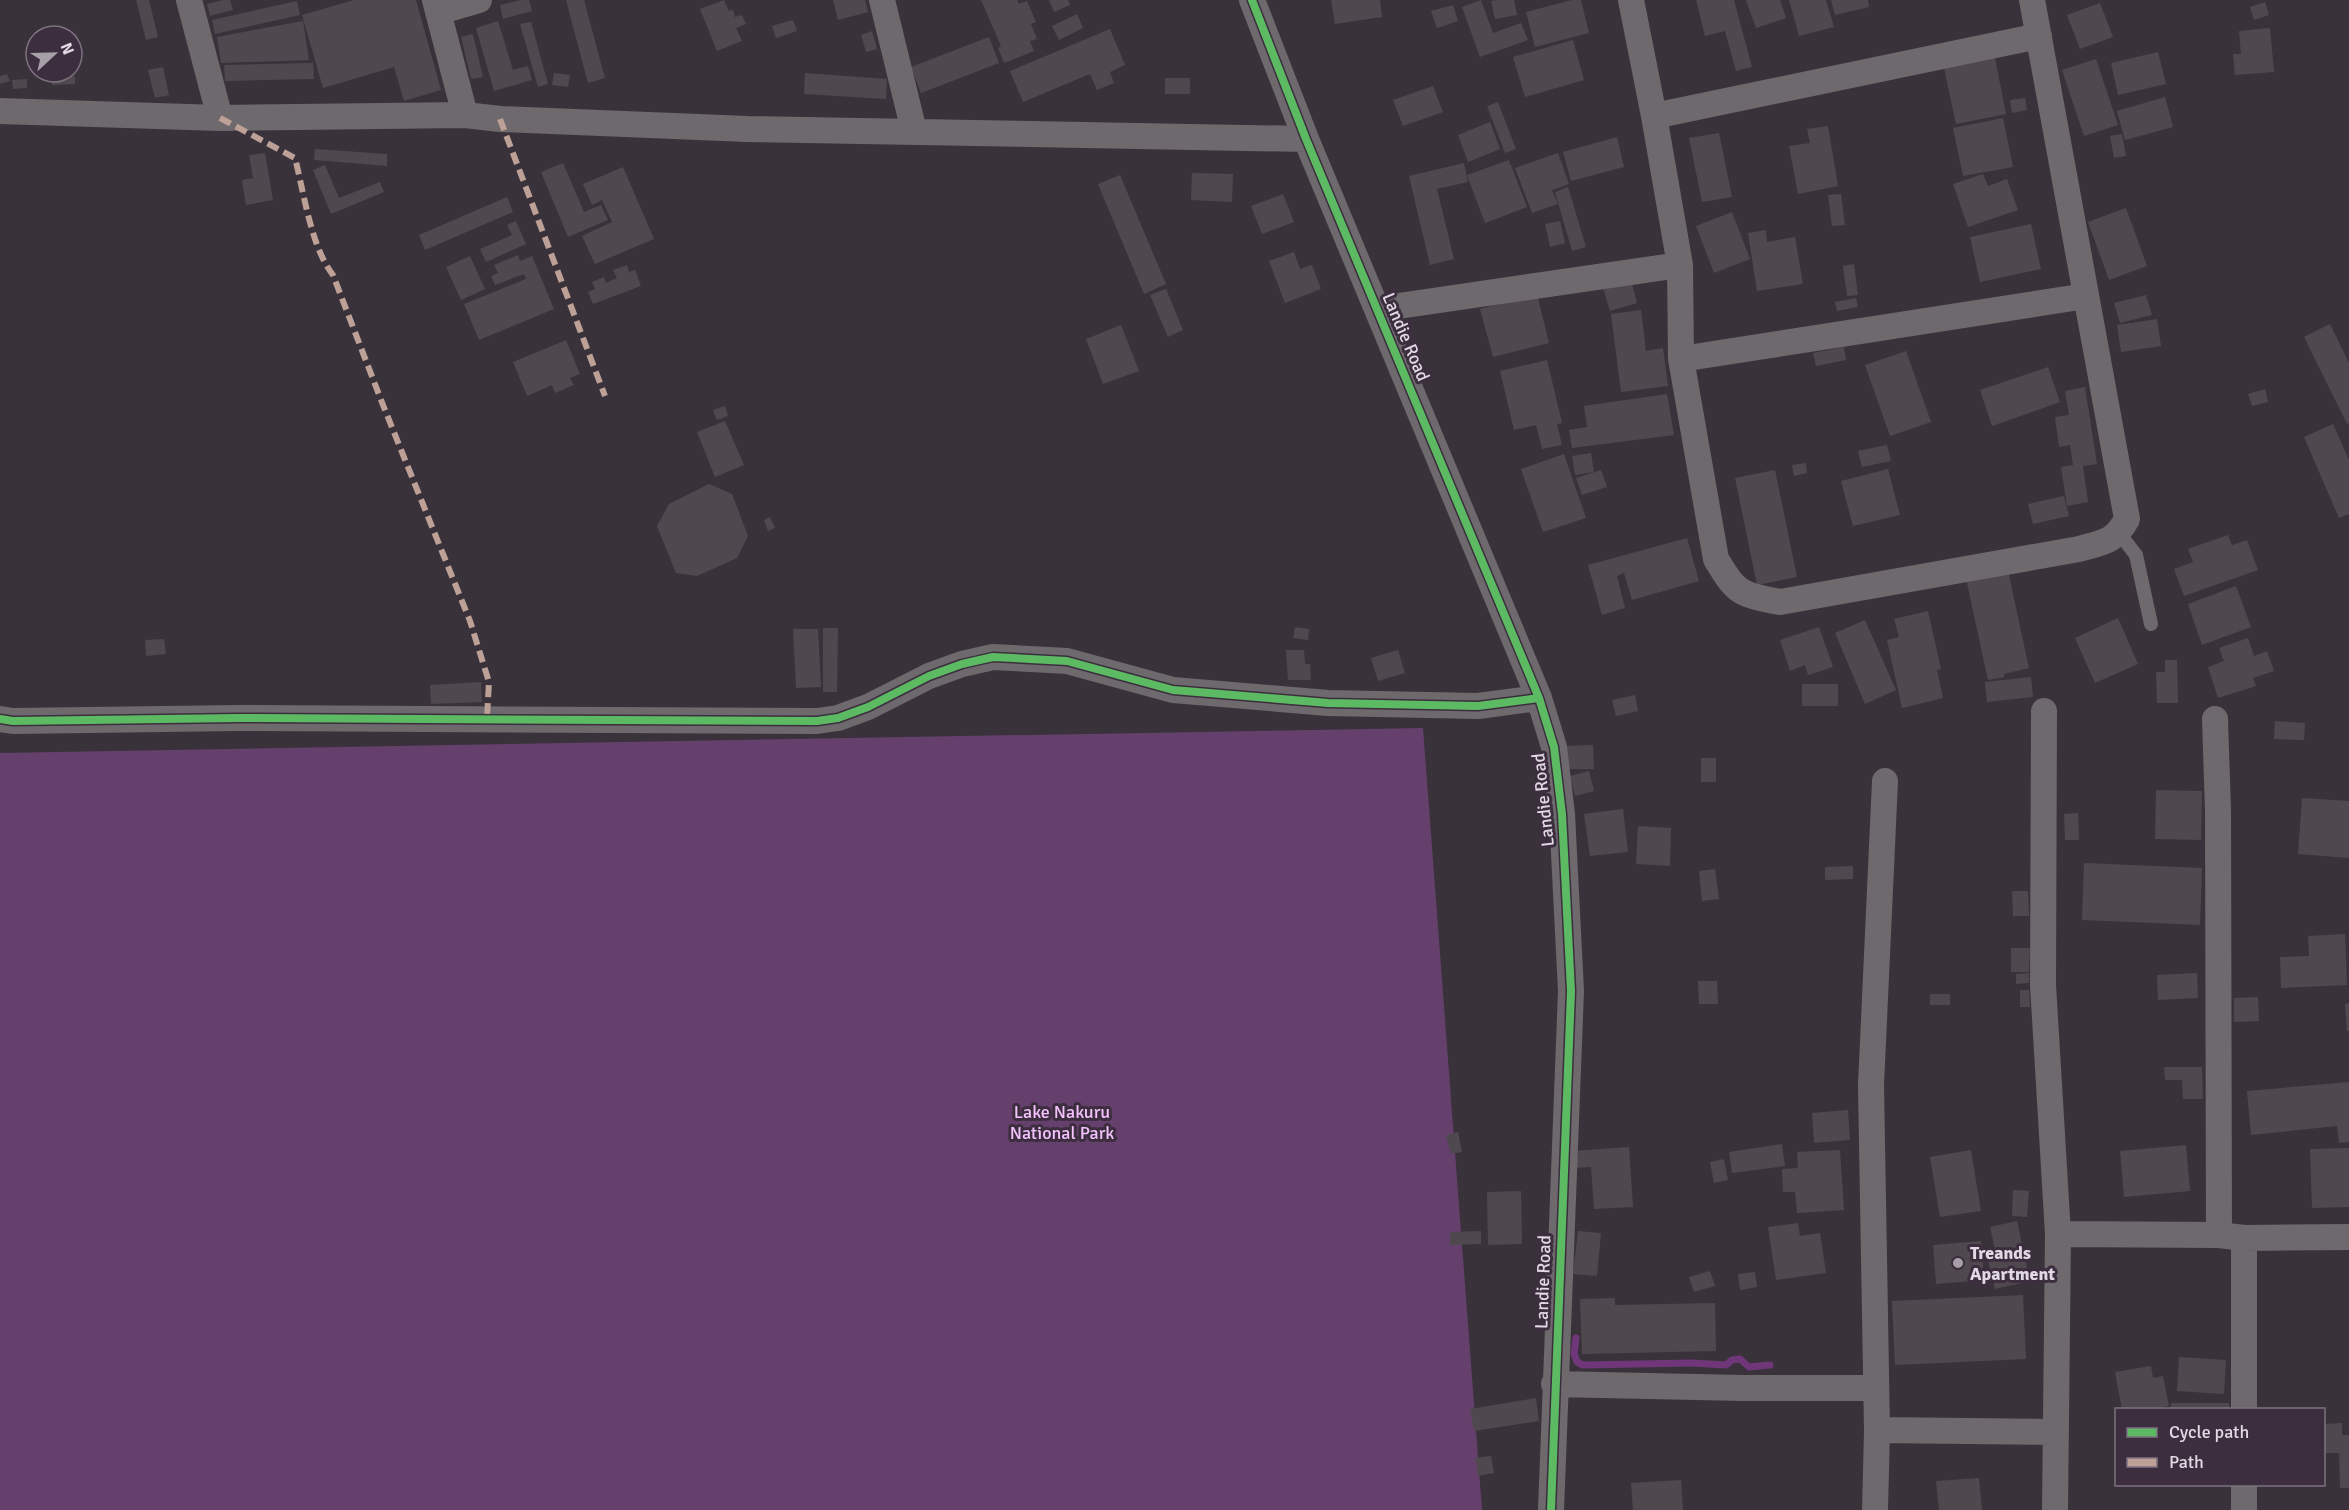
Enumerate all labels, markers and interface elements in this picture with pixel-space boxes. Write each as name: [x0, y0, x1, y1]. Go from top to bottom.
north arrow: [24, 24, 84, 84]
text: N: [56, 40, 78, 58]
street label: Landie Road: [1378, 289, 1434, 385]
street label: Landie Road: [1527, 752, 1559, 848]
park label: Lake Nakuru National Park: [1010, 1101, 1114, 1144]
street label: Landie Road: [1530, 1235, 1556, 1329]
place label: Treands Apartment: [1970, 1242, 2055, 1285]
marker: Treands Apartment: [1951, 1256, 1965, 1270]
legend: [2115, 1408, 2325, 1486]
text: Cycle path: [2169, 1421, 2249, 1443]
text: Path: [2169, 1451, 2204, 1473]

